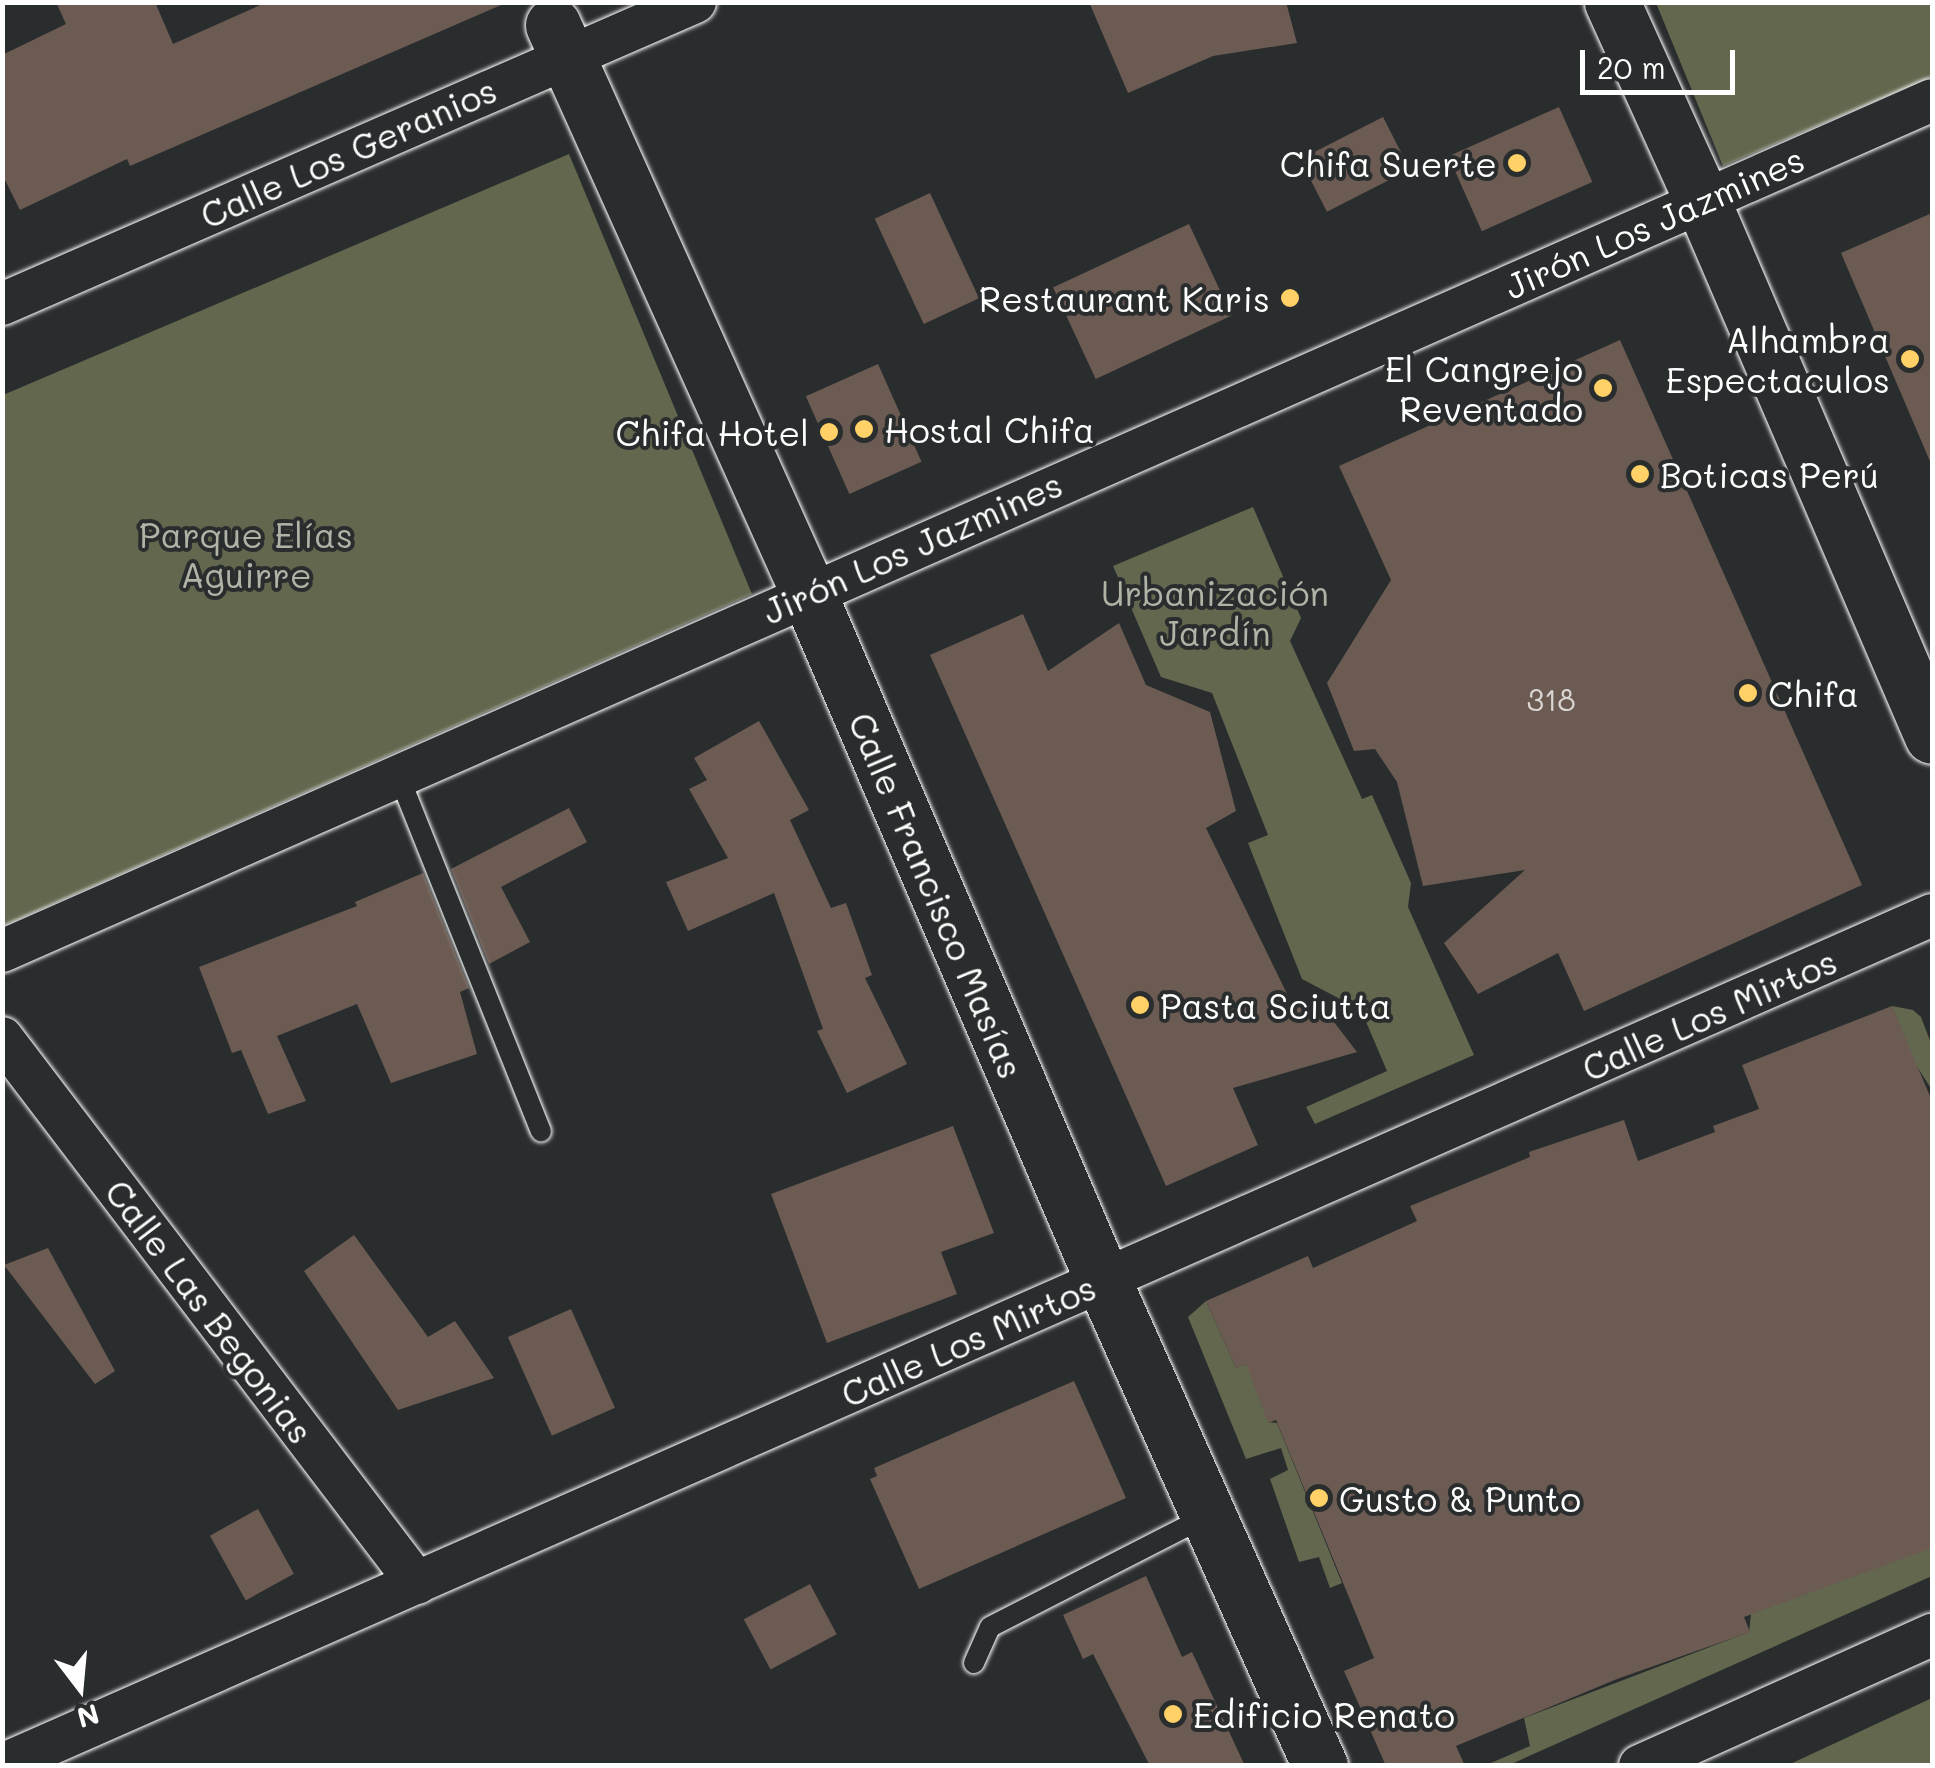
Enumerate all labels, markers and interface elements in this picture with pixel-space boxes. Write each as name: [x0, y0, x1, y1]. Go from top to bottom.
scale bar: [1585, 30, 1740, 92]
text: 20 m: [1597, 47, 1666, 87]
street label: Calle Los Geranios: [194, 68, 502, 236]
street label: Jirón Los Jazmines: [1498, 137, 1810, 307]
place label: Chifa Suerte: [1280, 142, 1497, 184]
marker: Chifa Suerte: [1506, 152, 1528, 174]
place label: Restaurant Karis: [979, 277, 1270, 319]
marker: Restaurant Karis: [1279, 287, 1301, 309]
place label: Alhambra Espectaculos: [1666, 318, 1890, 400]
place label: El Cangrejo Reventado: [1385, 347, 1583, 429]
marker: Alhambra Espectaculos: [1899, 348, 1921, 370]
marker: El Cangrejo Reventado: [1592, 377, 1614, 399]
place label: Hostal Chifa: [884, 408, 1095, 450]
place label: Chifa Hotel: [615, 411, 809, 453]
marker: Hostal Chifa: [853, 418, 875, 440]
marker: Chifa Hotel: [818, 421, 840, 443]
place label: Boticas Perú: [1660, 453, 1879, 495]
street label: Jirón Los Jazmines: [756, 462, 1068, 632]
marker: Boticas Perú: [1629, 463, 1651, 485]
park label: Parque Elías Aguirre: [139, 513, 353, 595]
park label: Urbanización Jardín: [1101, 571, 1329, 653]
place label: Chifa: [1768, 672, 1859, 714]
house number: 318: [1526, 681, 1576, 717]
marker: Chifa: [1737, 682, 1759, 704]
street label: Calle Francisco Masías: [841, 706, 1033, 1084]
street label: Calle Los Mirtos: [1575, 939, 1843, 1089]
place label: Pasta Sciutta: [1160, 984, 1391, 1026]
marker: Pasta Sciutta: [1129, 994, 1151, 1016]
street label: Calle Las Begonias: [97, 1171, 323, 1451]
street label: Calle Los Mirtos: [834, 1265, 1102, 1415]
place label: Gusto & Punto: [1339, 1477, 1581, 1519]
marker: Gusto & Punto: [1308, 1487, 1330, 1509]
north arrow: [30, 1638, 130, 1738]
place label: Edificio Renato: [1193, 1693, 1455, 1735]
text: N: [73, 1697, 103, 1737]
marker: Edificio Renato: [1162, 1703, 1184, 1725]

